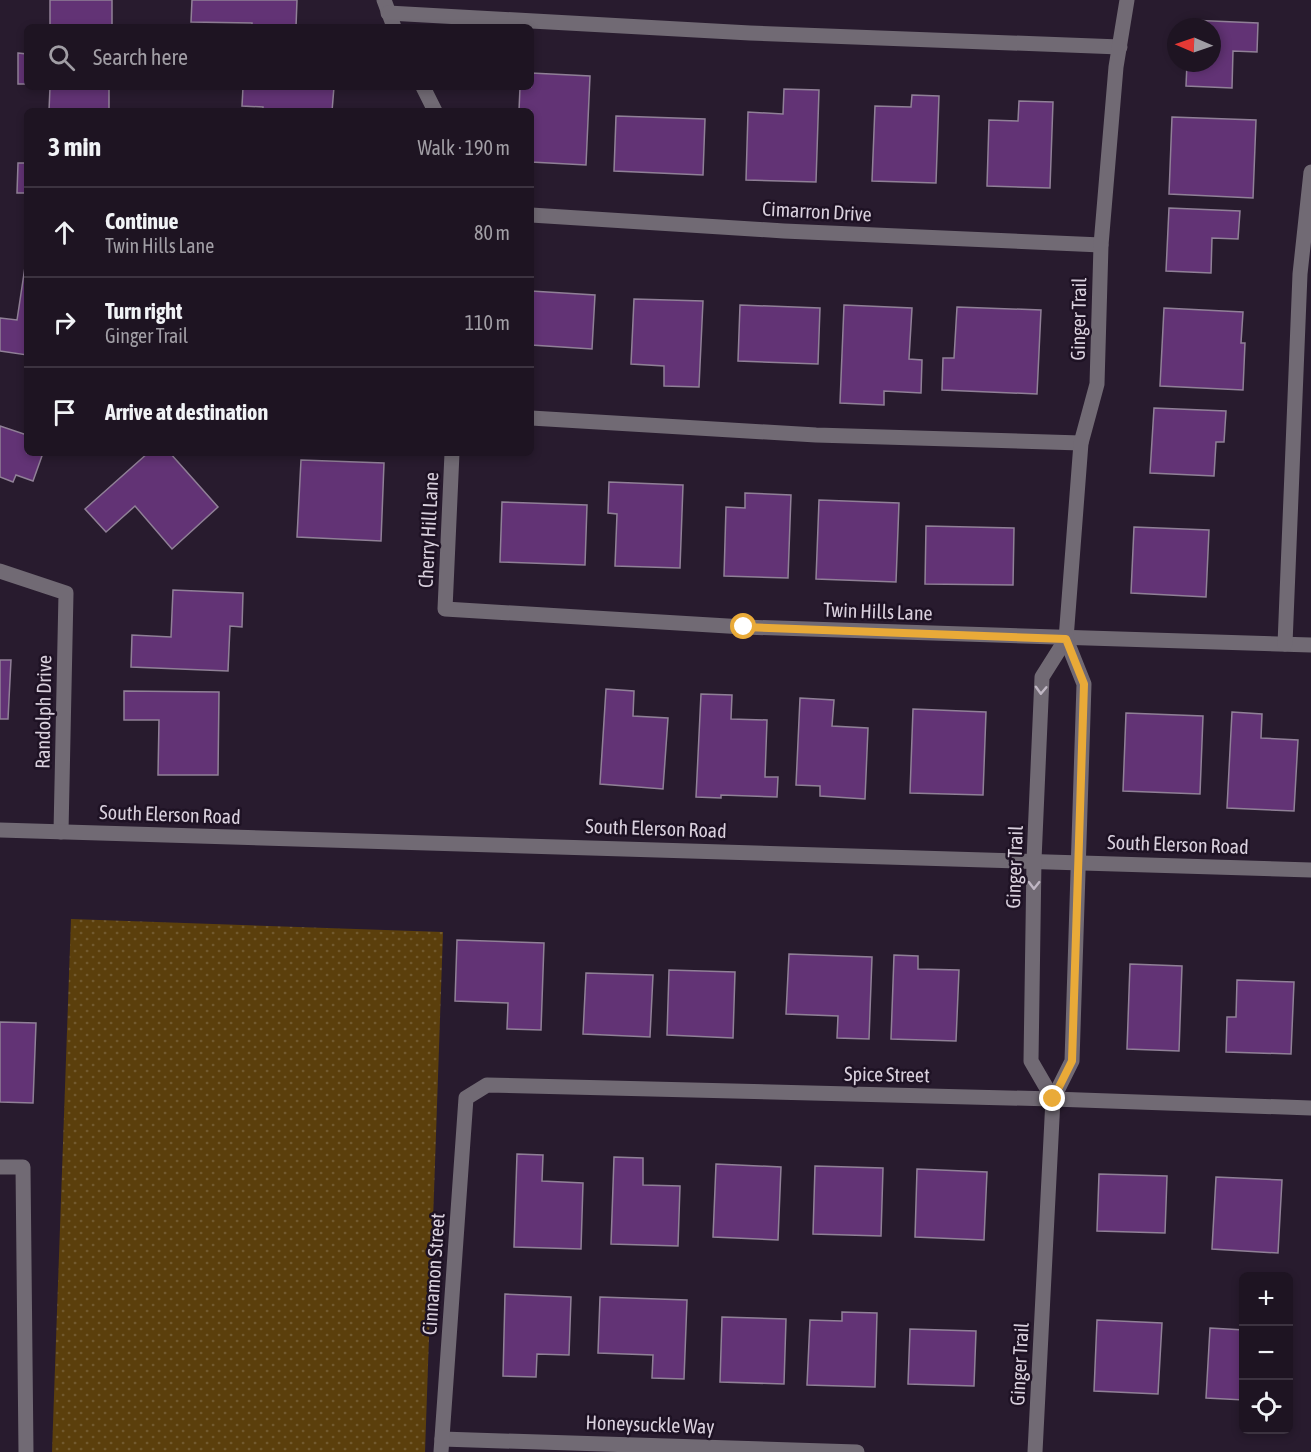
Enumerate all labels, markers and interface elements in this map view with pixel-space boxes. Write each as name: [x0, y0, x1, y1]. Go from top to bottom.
north arrow: [1167, 18, 1221, 72]
search box: [24, 24, 534, 90]
icon: search: [45, 41, 78, 74]
text: Search here: [93, 44, 188, 70]
text: 3 min: [48, 132, 101, 162]
text: Walk · 190 m: [418, 136, 510, 159]
street label: Cimarron Drive: [762, 197, 872, 225]
text: Continue: [105, 208, 179, 234]
icon: ahead: [48, 216, 81, 249]
text: 80 m: [474, 221, 510, 244]
text: Twin Hills Lane: [105, 234, 214, 257]
street label: Ginger Trail: [1066, 277, 1090, 361]
text: Turn right: [105, 298, 182, 324]
icon: right: [48, 306, 81, 339]
text: 110 m: [465, 311, 510, 334]
text: Ginger Trail: [105, 324, 188, 347]
icon: arrive: [48, 396, 81, 429]
text: Arrive at destination: [105, 399, 268, 425]
street label: Cherry Hill Lane: [413, 472, 443, 588]
street label: Twin Hills Lane: [823, 598, 933, 624]
route start: [730, 613, 756, 639]
street label: Randolph Drive: [31, 655, 55, 769]
one-way arrow: [1035, 685, 1048, 694]
street label: South Elerson Road: [99, 800, 241, 828]
street label: South Elerson Road: [585, 814, 727, 842]
street label: Ginger Trail: [1001, 824, 1027, 909]
street label: South Elerson Road: [1107, 830, 1249, 858]
one-way arrow: [1028, 880, 1040, 889]
street label: Spice Street: [844, 1062, 930, 1086]
route end: [1039, 1085, 1065, 1111]
street label: Cinnamon Street: [417, 1212, 449, 1336]
map controls: [1239, 1272, 1293, 1434]
button: +: [1239, 1272, 1293, 1326]
street label: Ginger Trail: [1005, 1321, 1033, 1406]
button: −: [1239, 1326, 1293, 1380]
button: locate: [1239, 1380, 1293, 1434]
street label: Honeysuckle Way: [585, 1410, 715, 1438]

